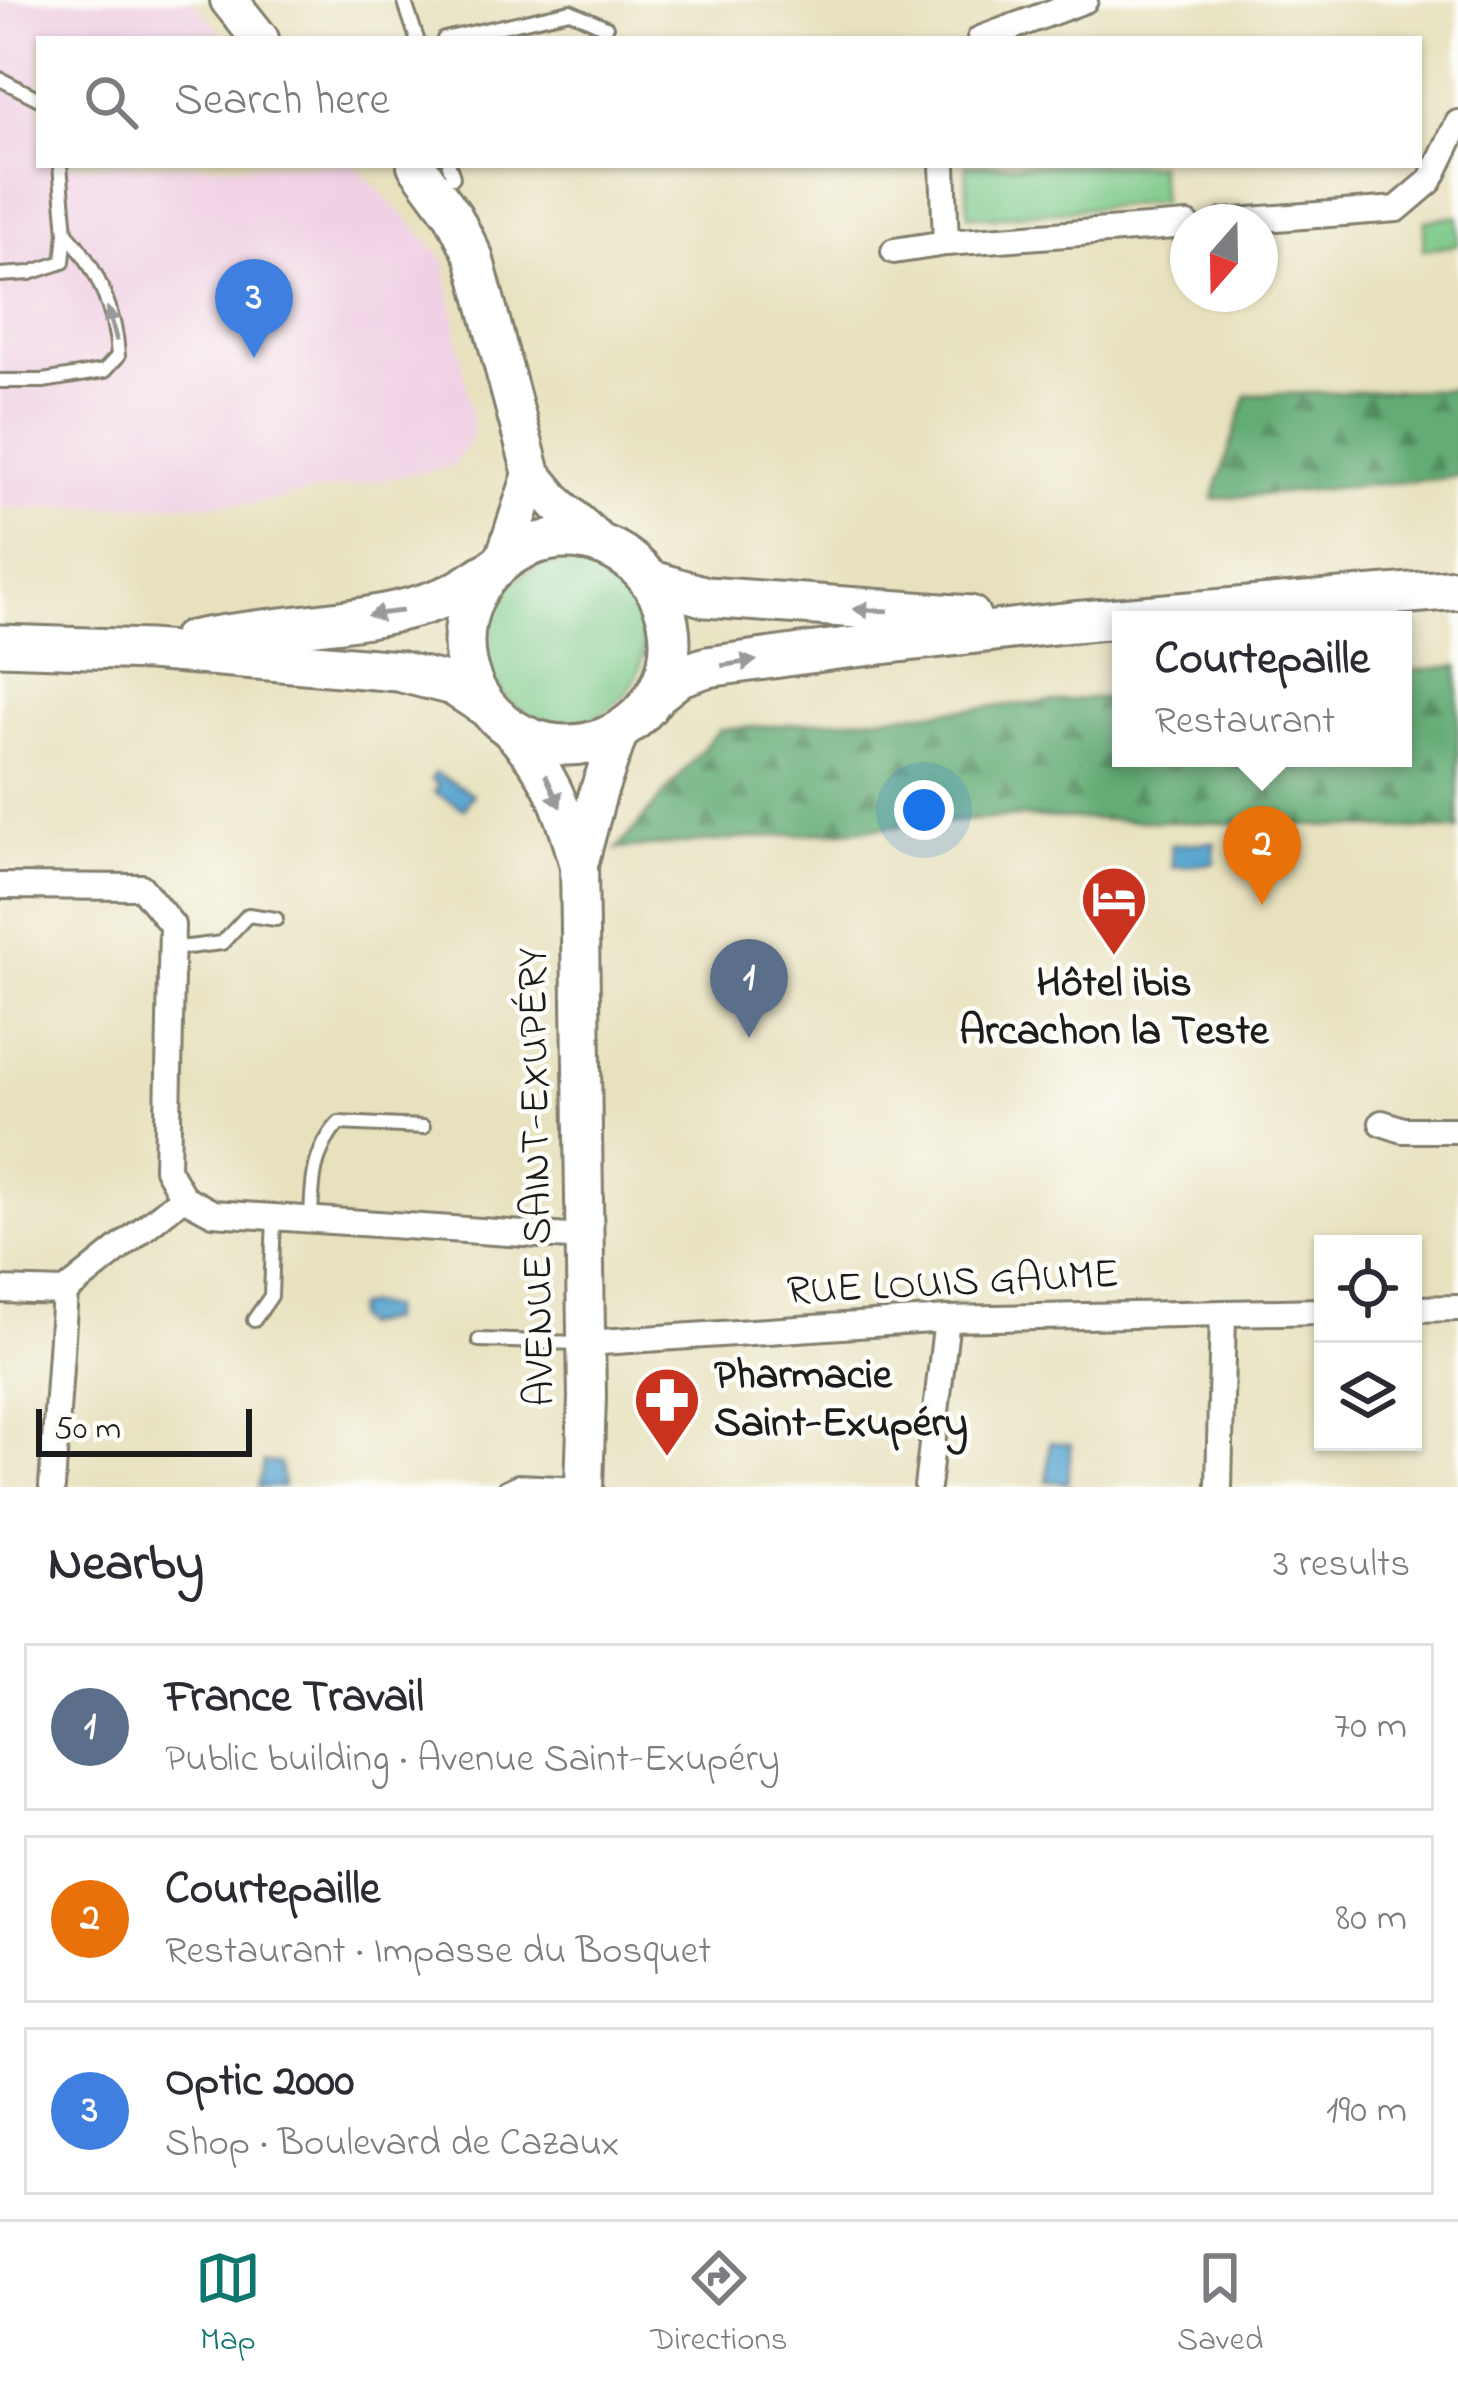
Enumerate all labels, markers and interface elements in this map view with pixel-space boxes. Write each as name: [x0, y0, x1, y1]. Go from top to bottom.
search box: [36, 36, 1422, 168]
icon: search: [78, 69, 144, 135]
text: Search here: [174, 69, 390, 135]
north arrow: [1170, 204, 1278, 312]
pin: 3: [215, 259, 293, 358]
one-way arrow: [102, 305, 120, 342]
one-way arrow: [851, 600, 889, 619]
one-way arrow: [365, 603, 403, 622]
popup: [1112, 611, 1412, 767]
text: Courtepaille: [1154, 628, 1370, 694]
one-way arrow: [721, 653, 759, 672]
text: Restaurant: [1154, 694, 1335, 751]
one-way arrow: [544, 774, 564, 809]
your location: [894, 780, 954, 840]
pin: 2: [1223, 806, 1301, 905]
hotel icon: Hôtel ibis Arcachon la Teste: [1079, 864, 1149, 958]
pin: 1: [710, 939, 788, 1038]
street label: AVENUE SAINT-EXUPÉRY: [504, 947, 572, 1407]
place label: Hôtel ibis Arcachon la Teste: [959, 954, 1270, 1063]
map controls: [1314, 1235, 1422, 1451]
button: locate: [1314, 1235, 1422, 1343]
street label: RUE LOUIS GAUME: [785, 1245, 1121, 1323]
button: layers: [1314, 1343, 1422, 1451]
place label: Pharmacie Saint-Exupéry: [714, 1346, 968, 1455]
pharmacy icon: Pharmacie Saint-Exupéry: [632, 1365, 702, 1459]
scale bar: [36, 1403, 252, 1456]
text: 50 m: [54, 1406, 121, 1454]
text: Nearby: [48, 1528, 204, 1603]
text: 3 results: [1273, 1537, 1410, 1594]
text: France Travail: [165, 1666, 424, 1732]
text: 1: [84, 1699, 96, 1756]
text: 70 m: [1334, 1699, 1407, 1756]
text: Public building · Avenue Saint-Exupéry: [165, 1732, 780, 1789]
text: Courtepaille: [165, 1858, 380, 1924]
text: 2: [80, 1891, 100, 1948]
text: 80 m: [1336, 1891, 1407, 1948]
text: Restaurant · Impasse du Bosquet: [165, 1924, 711, 1981]
text: Optic 2000: [165, 2050, 354, 2116]
text: 3: [82, 2083, 98, 2140]
text: 190 m: [1326, 2083, 1407, 2140]
text: Shop · Boulevard de Cazaux: [165, 2116, 619, 2173]
tab: Map: [195, 2245, 261, 2365]
tab: Directions: [650, 2245, 788, 2365]
tab: Saved: [1177, 2245, 1263, 2365]

